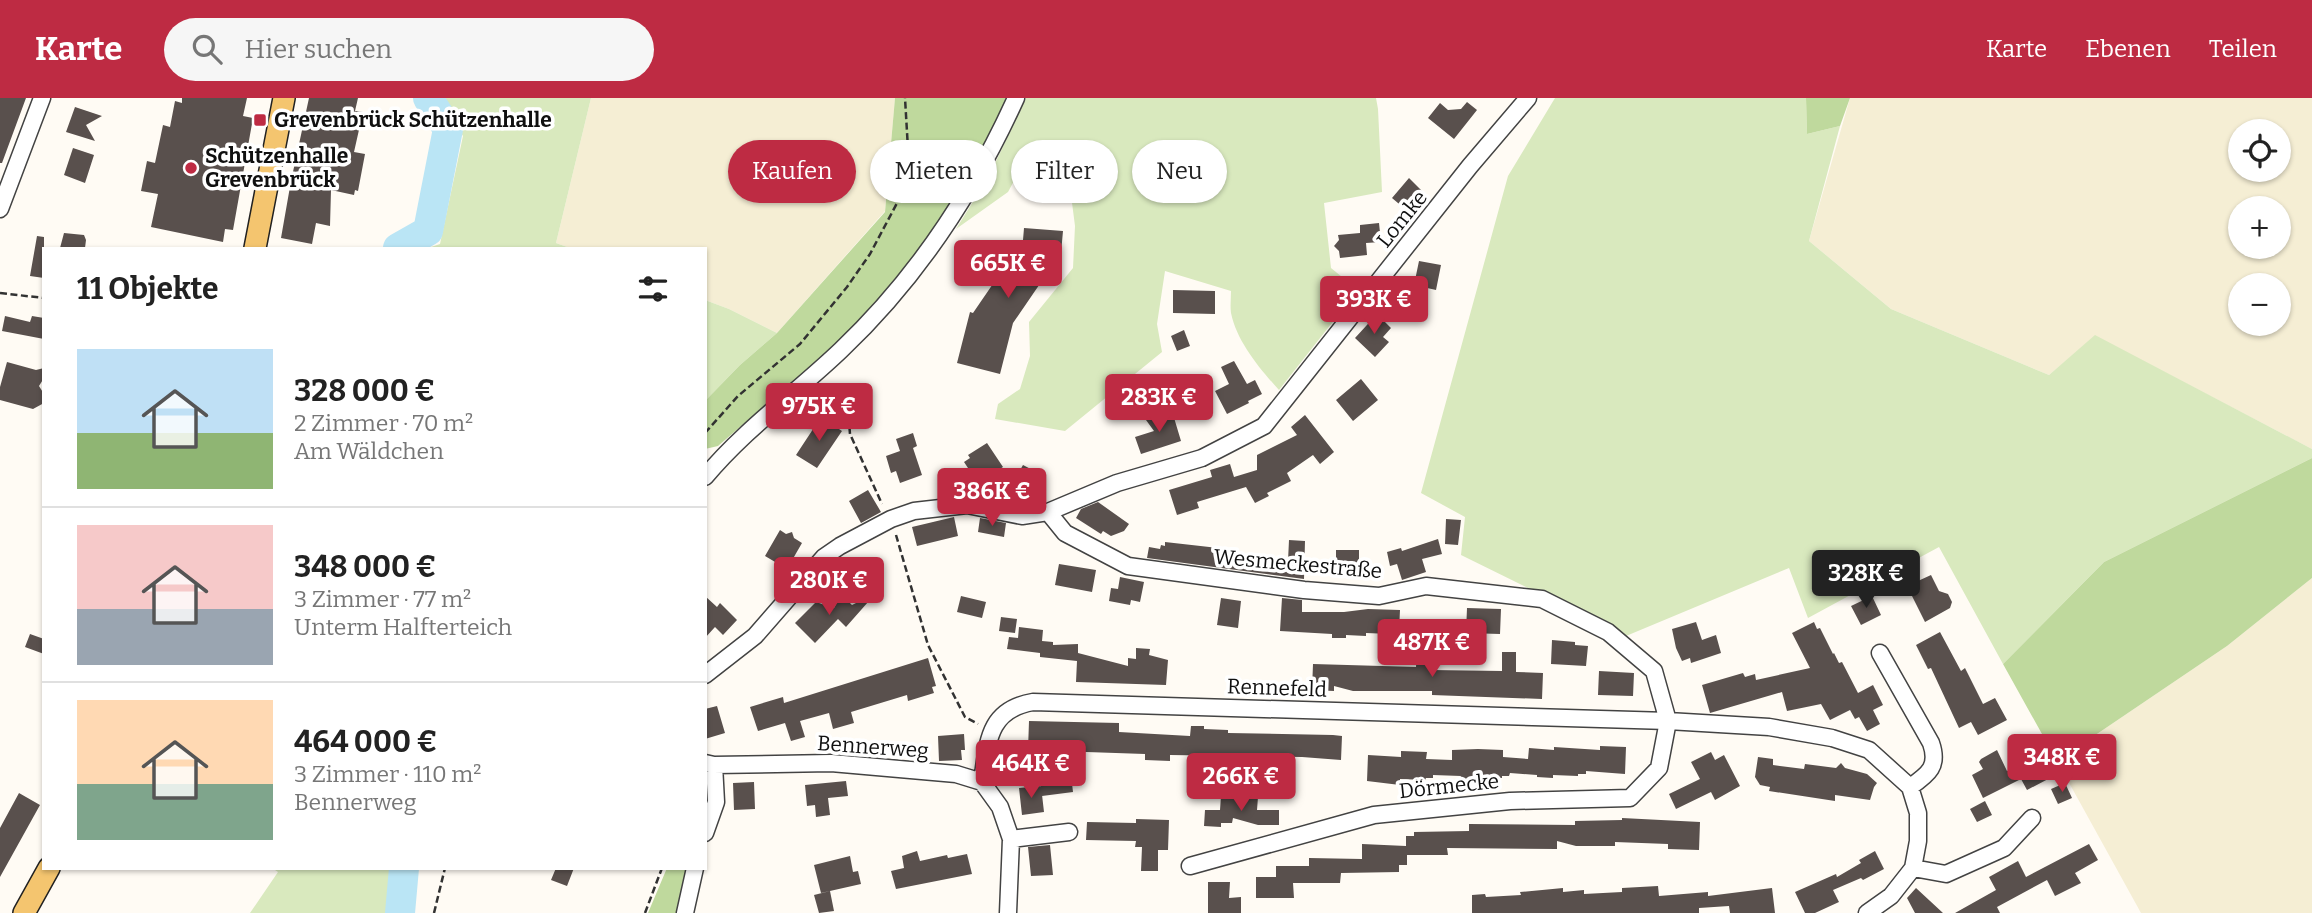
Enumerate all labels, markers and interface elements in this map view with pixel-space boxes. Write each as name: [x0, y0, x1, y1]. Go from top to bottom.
search box: [164, 18, 654, 81]
text: Karte: [35, 29, 122, 69]
icon: search: [188, 30, 226, 68]
text: Hier suchen: [244, 34, 392, 65]
text: Karte: [1986, 35, 2047, 63]
text: Ebenen: [2085, 35, 2171, 63]
text: Teilen: [2209, 35, 2277, 63]
place label: Grevenbrück Schützenhalle: [274, 107, 552, 133]
marker: Grevenbrück Schützenhalle: [252, 112, 268, 128]
map controls: [2228, 119, 2291, 336]
button: locate: [2228, 119, 2291, 182]
chip: Kaufen: [728, 140, 856, 203]
chip: Mieten: [870, 140, 997, 203]
chip: Filter: [1011, 140, 1118, 203]
chip: Neu: [1132, 140, 1227, 203]
place label: Schützenhalle Grevenbrück: [205, 143, 348, 193]
marker: Schützenhalle Grevenbrück: [183, 160, 199, 176]
street label: Lomke: [1371, 185, 1433, 253]
button: +: [2228, 196, 2291, 259]
pin: 665K €: [951, 240, 1065, 300]
text: 665K €: [970, 249, 1046, 277]
icon: filters: [634, 270, 672, 308]
text: 11 Objekte: [77, 271, 218, 307]
button: −: [2228, 273, 2291, 336]
pin: 393K €: [1317, 276, 1431, 336]
text: 393K €: [1336, 285, 1412, 313]
text: 328 000 €: [294, 373, 435, 409]
pin: 283K €: [1102, 374, 1216, 434]
icon: home: [133, 377, 217, 461]
text: 283K €: [1121, 383, 1197, 411]
pin: 975K €: [762, 384, 876, 443]
text: 975K €: [782, 392, 856, 420]
text: 2 Zimmer · 70 m²: [294, 409, 473, 437]
text: Am Wäldchen: [294, 437, 444, 465]
pin: 386K €: [935, 468, 1049, 528]
text: 386K €: [953, 477, 1031, 505]
street label: Wesmeckestraße: [1213, 544, 1383, 584]
text: 348 000 €: [294, 549, 436, 585]
pin: 328K €: [1809, 550, 1923, 610]
icon: home: [133, 553, 217, 637]
pin: 280K €: [772, 558, 886, 617]
text: 328K €: [1828, 559, 1904, 587]
text: 280K €: [790, 566, 868, 594]
text: 3 Zimmer · 77 m²: [294, 585, 471, 613]
text: Unterm Halfterteich: [294, 613, 512, 641]
pin: 487K €: [1375, 620, 1489, 679]
text: 487K €: [1394, 628, 1470, 656]
street label: Rennefeld: [1227, 673, 1327, 703]
text: 464 000 €: [294, 724, 437, 760]
icon: home: [133, 728, 217, 812]
street label: Bennerweg: [816, 730, 930, 764]
pin: 348K €: [2005, 734, 2119, 794]
pin: 464K €: [974, 740, 1088, 800]
text: 348K €: [2023, 743, 2101, 771]
text: 464K €: [992, 749, 1070, 777]
pin: 266K €: [1184, 754, 1298, 813]
text: 3 Zimmer · 110 m²: [294, 760, 481, 788]
text: 266K €: [1203, 762, 1279, 790]
street label: Dörmecke: [1398, 768, 1500, 804]
text: Bennerweg: [294, 788, 417, 816]

